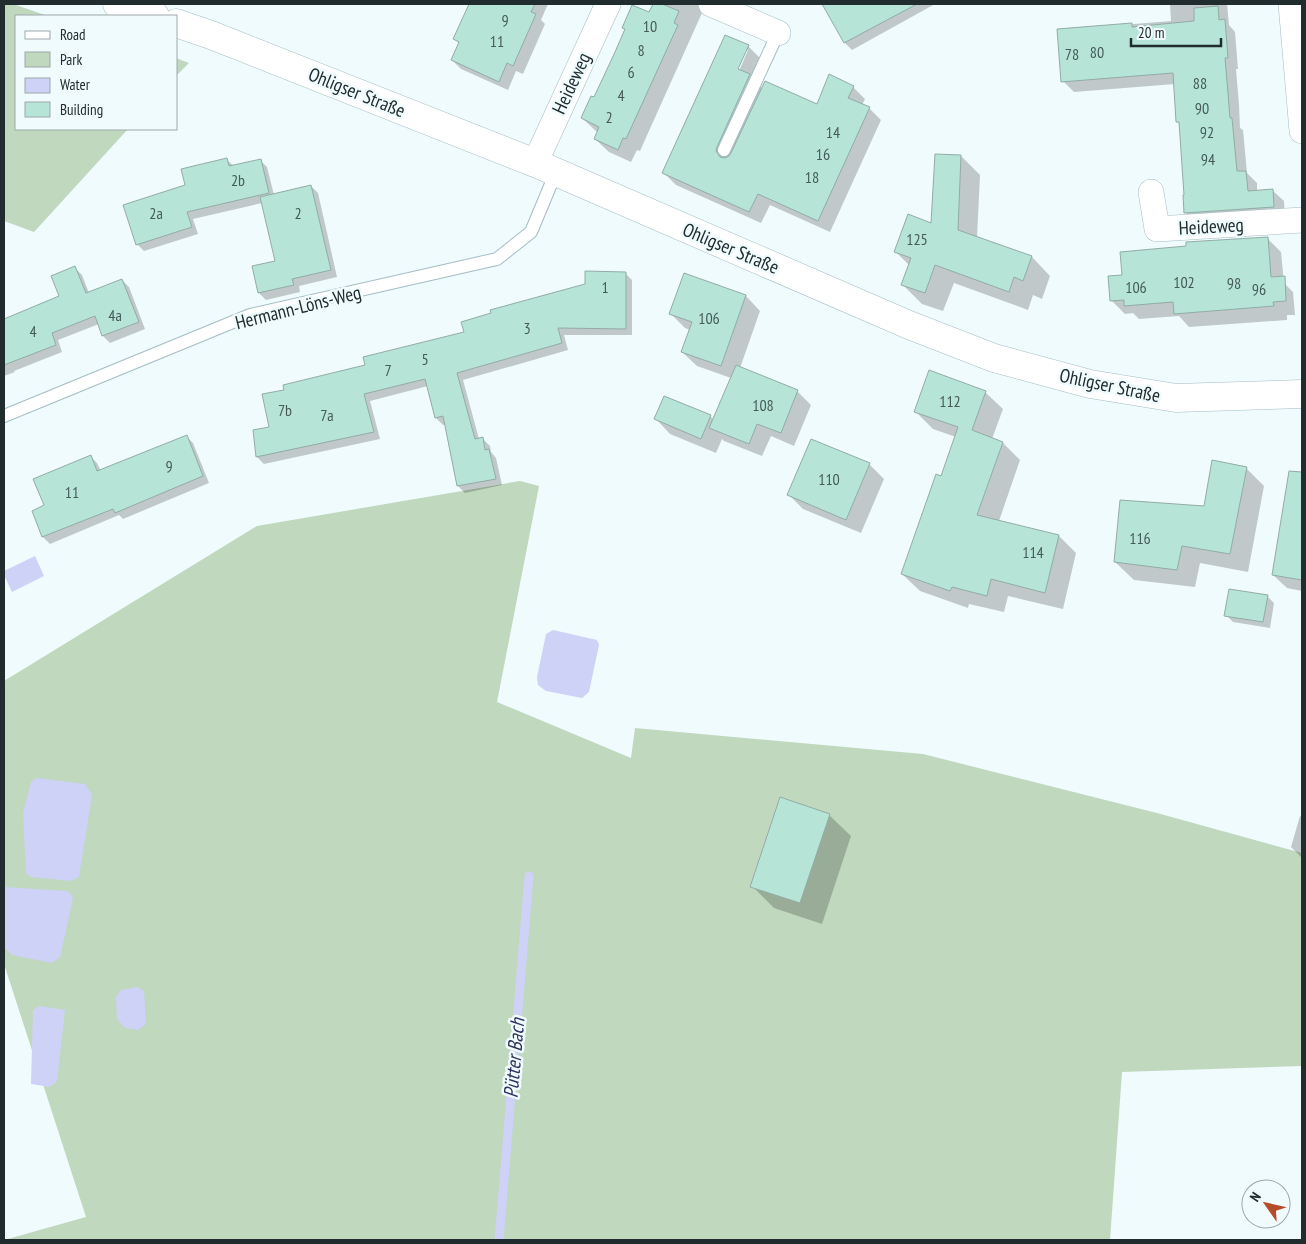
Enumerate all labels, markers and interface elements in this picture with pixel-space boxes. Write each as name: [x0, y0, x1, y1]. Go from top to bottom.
house number: 9: [501, 10, 509, 30]
legend: [15, 15, 178, 130]
scale bar: [1131, 15, 1221, 47]
house number: 10: [643, 16, 657, 36]
text: 20 m: [1138, 23, 1164, 42]
text: Road: [60, 25, 86, 44]
house number: 11: [490, 31, 504, 51]
house number: 8: [637, 40, 645, 60]
house number: 80: [1090, 42, 1104, 62]
house number: 78: [1065, 44, 1079, 64]
street label: Heideweg: [546, 48, 596, 118]
text: Park: [60, 50, 82, 69]
street label: Ohligser Straße: [305, 62, 409, 122]
house number: 6: [627, 62, 635, 82]
house number: 88: [1193, 73, 1207, 93]
text: Water: [60, 75, 91, 94]
house number: 4: [617, 85, 625, 105]
house number: 90: [1195, 98, 1209, 118]
text: Building: [60, 100, 103, 119]
house number: 2: [605, 107, 613, 127]
house number: 14: [826, 122, 840, 142]
house number: 92: [1200, 122, 1214, 142]
house number: 16: [816, 144, 830, 164]
house number: 94: [1201, 149, 1215, 169]
house number: 18: [805, 167, 819, 187]
house number: 2b: [231, 170, 245, 190]
house number: 2a: [149, 203, 163, 223]
house number: 2: [294, 203, 302, 223]
street label: Heideweg: [1178, 212, 1244, 240]
street label: Ohligser Straße: [679, 217, 783, 279]
house number: 125: [906, 229, 928, 249]
house number: 102: [1173, 272, 1195, 292]
house number: 98: [1227, 273, 1241, 293]
house number: 1: [601, 277, 609, 297]
house number: 106: [1125, 277, 1147, 297]
house number: 96: [1252, 279, 1266, 299]
street label: Hermann-Löns-Weg: [233, 280, 363, 334]
house number: 4a: [108, 305, 122, 325]
house number: 106: [698, 308, 720, 328]
house number: 3: [523, 318, 531, 338]
house number: 4: [29, 321, 37, 341]
house number: 5: [421, 349, 429, 369]
house number: 7: [384, 360, 392, 380]
street label: Ohligser Straße: [1057, 363, 1163, 407]
house number: 112: [939, 391, 961, 411]
house number: 108: [752, 395, 774, 415]
house number: 7b: [278, 400, 292, 420]
house number: 7a: [320, 405, 334, 425]
house number: 9: [165, 456, 173, 476]
house number: 110: [818, 469, 840, 489]
house number: 11: [65, 482, 79, 502]
house number: 116: [1129, 528, 1151, 548]
house number: 114: [1022, 542, 1044, 562]
water label: Pütter Bach: [498, 1016, 531, 1099]
north arrow: [1241, 1179, 1291, 1229]
text: N: [1246, 1189, 1265, 1205]

